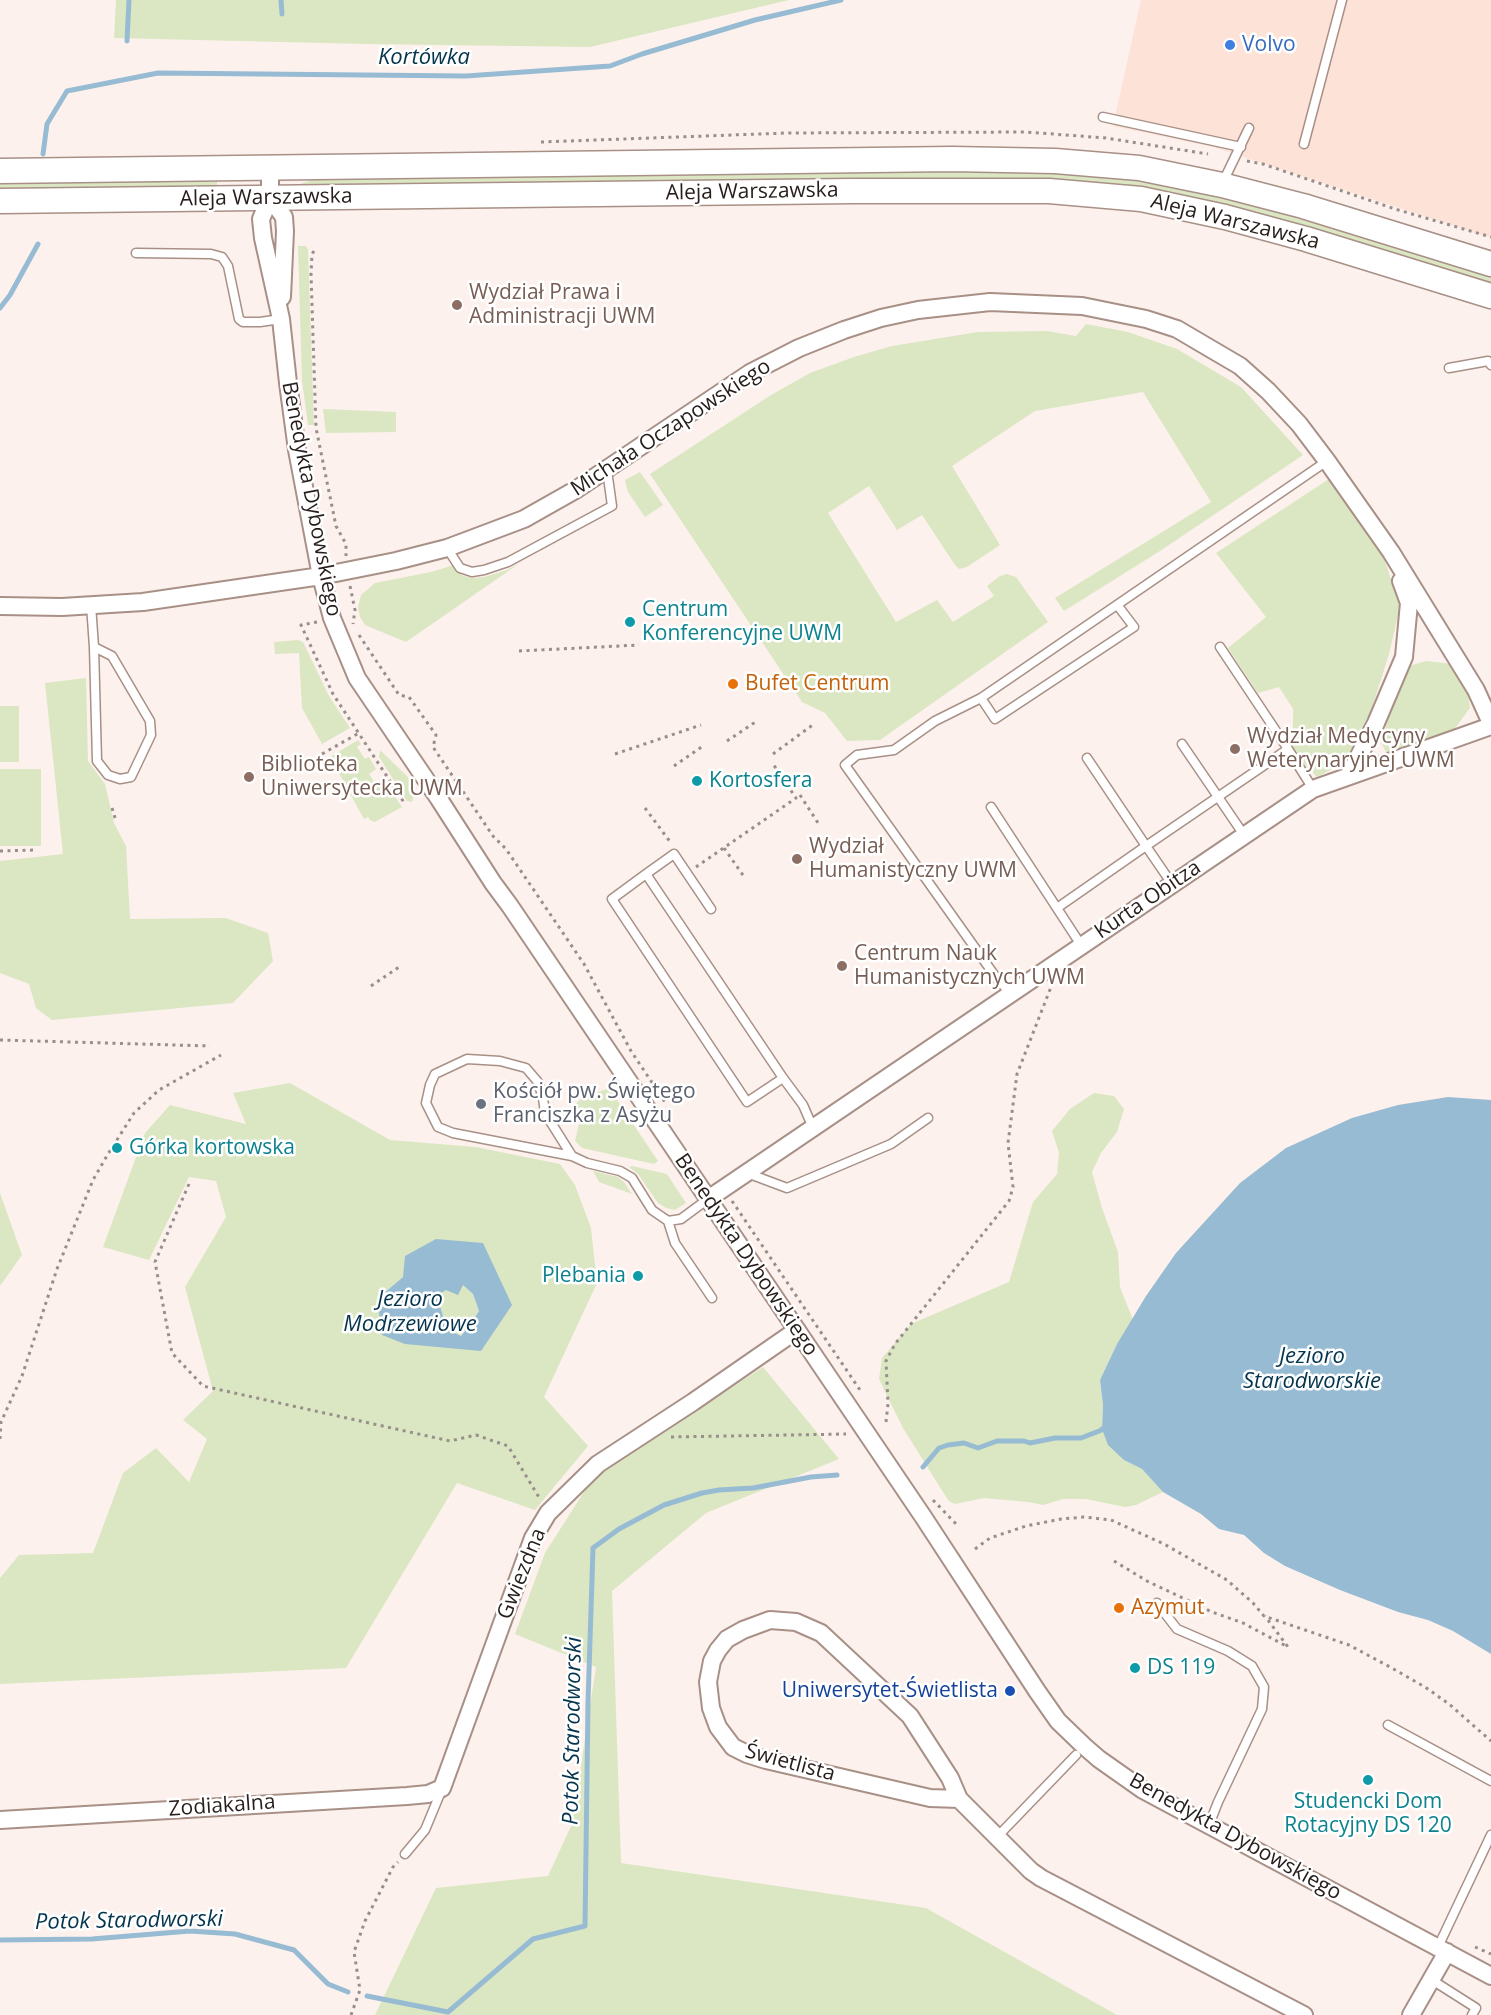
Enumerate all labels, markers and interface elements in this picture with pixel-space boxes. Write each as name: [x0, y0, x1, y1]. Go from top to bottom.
place label: Volvo: [1242, 32, 1296, 58]
marker: Volvo: [1223, 38, 1237, 52]
water label: Kortówka: [378, 45, 470, 71]
street label: Aleja Warszawska: [665, 178, 839, 206]
street label: Aleja Warszawska: [179, 184, 353, 212]
street label: Aleja Warszawska: [1148, 189, 1322, 255]
place label: Wydział Prawa i Administracji UWM: [469, 280, 655, 330]
marker: Wydział Prawa i Administracji UWM: [450, 298, 464, 312]
street label: Michała Oczapowskiego: [566, 354, 776, 502]
street label: Benedykta Dybowskiego: [276, 379, 346, 619]
place label: Centrum Konferencyjne UWM: [642, 597, 842, 647]
marker: Centrum Konferencyjne UWM: [623, 615, 637, 629]
place label: Bufet Centrum: [745, 671, 890, 697]
marker: Bufet Centrum: [726, 677, 740, 691]
place label: Wydział Medycyny Weterynaryjnej UWM: [1247, 724, 1455, 774]
marker: Wydział Medycyny Weterynaryjnej UWM: [1228, 742, 1242, 756]
place label: Biblioteka Uniwersytecka UWM: [261, 752, 463, 802]
place label: Kortosfera: [709, 768, 812, 794]
marker: Biblioteka Uniwersytecka UWM: [242, 770, 256, 784]
marker: Kortosfera: [690, 774, 704, 788]
place label: Wydział Humanistyczny UWM: [809, 834, 1017, 884]
marker: Wydział Humanistyczny UWM: [790, 852, 804, 866]
street label: Kurta Obitza: [1090, 855, 1206, 945]
place label: Centrum Nauk Humanistycznych UWM: [854, 941, 1085, 991]
marker: Centrum Nauk Humanistycznych UWM: [835, 959, 849, 973]
place label: Kościół pw. Świętego Franciszka z Asyżu: [493, 1079, 696, 1129]
marker: Kościół pw. Świętego Franciszka z Asyżu: [474, 1097, 488, 1111]
place label: Górka kortowska: [129, 1135, 295, 1161]
marker: Górka kortowska: [110, 1141, 124, 1155]
street label: Benedykta Dybowskiego: [669, 1149, 823, 1361]
place label: Plebania: [542, 1263, 626, 1289]
marker: Plebania: [631, 1269, 645, 1283]
water label: Jezioro Modrzewiowe: [343, 1287, 477, 1338]
water label: Jezioro Starodworskie: [1243, 1344, 1381, 1396]
street label: Gwiezdna: [492, 1525, 552, 1623]
place label: Azymut: [1131, 1595, 1204, 1621]
marker: Azymut: [1112, 1601, 1126, 1615]
water label: Potok Starodworski: [558, 1637, 588, 1825]
place label: DS 119: [1147, 1655, 1215, 1681]
marker: DS 119: [1128, 1661, 1142, 1675]
place label: Uniwersytet-Świetlista: [782, 1678, 998, 1704]
marker: Uniwersytet-Świetlista: [1003, 1684, 1017, 1698]
street label: Świetlista: [742, 1739, 838, 1787]
street label: Benedykta Dybowskiego: [1124, 1768, 1346, 1906]
marker: Studencki Dom Rotacyjny DS 120: [1361, 1773, 1375, 1787]
place label: Studencki Dom Rotacyjny DS 120: [1284, 1789, 1452, 1839]
street label: Zodiakalna: [168, 1790, 276, 1822]
water label: Potok Starodworski: [35, 1906, 223, 1936]

